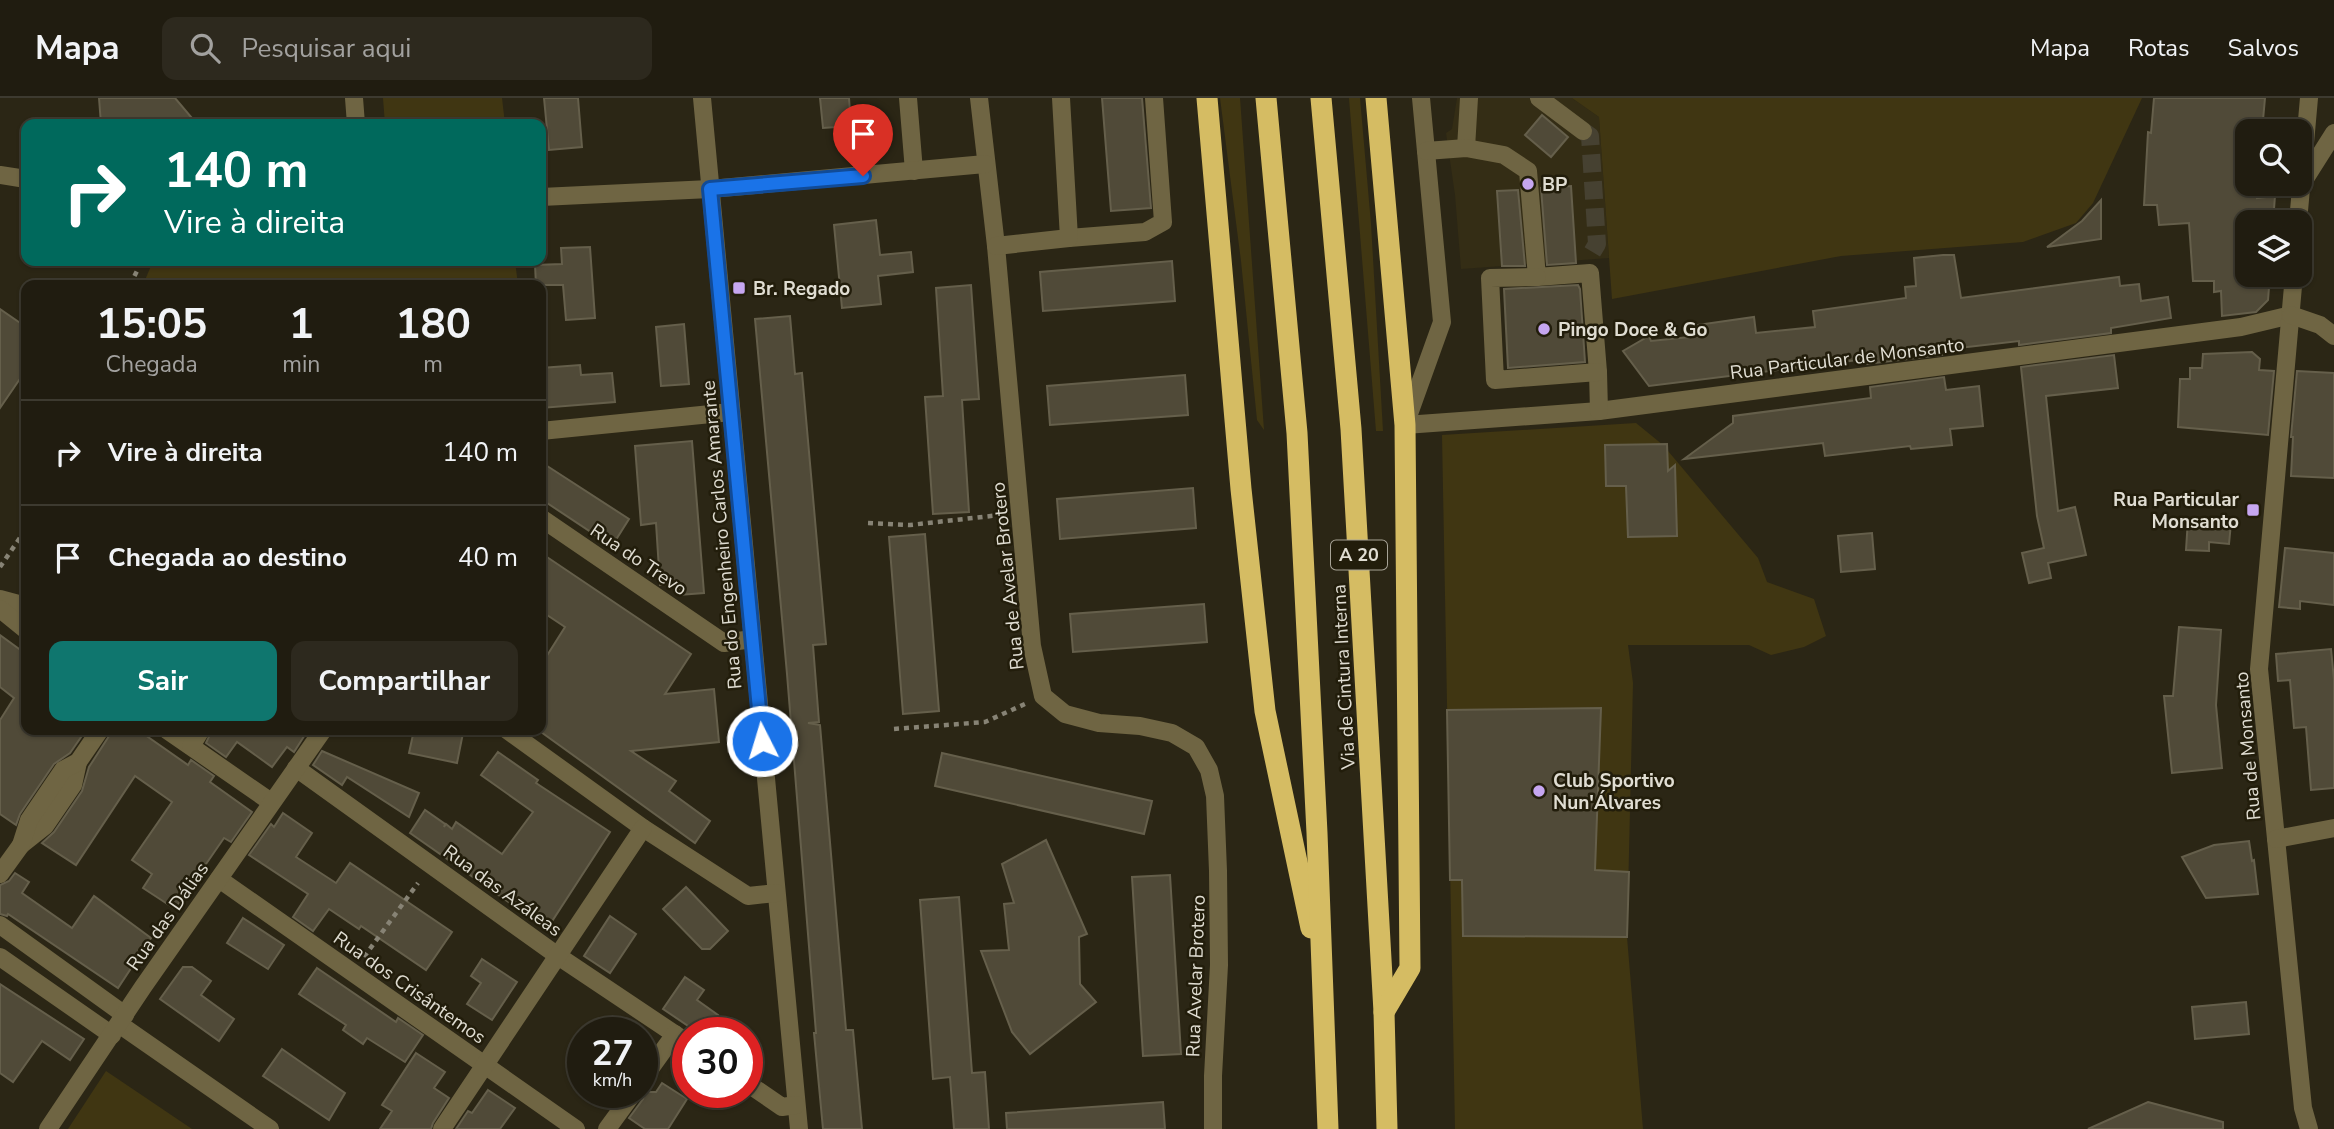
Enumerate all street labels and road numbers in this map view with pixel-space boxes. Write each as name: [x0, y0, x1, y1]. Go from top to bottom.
street label: Rua Particular de Monsanto: [1728, 332, 1966, 386]
street label: Rua do Engenheiro Carlos Amarante: [696, 379, 748, 690]
street label: Rua de Avelar Brotero: [985, 481, 1031, 671]
street label: Rua do Trevo: [585, 518, 692, 602]
road number: A 20: [1331, 541, 1387, 570]
street label: Via de Cintura Interna: [1326, 584, 1362, 771]
street label: Rua de Monsanto: [2229, 671, 2267, 821]
street label: Rua das Azáleas: [438, 839, 567, 943]
street label: Rua das Dálias: [121, 857, 215, 976]
street label: Rua Avelar Brotero: [1180, 894, 1212, 1058]
street label: Rua dos Crisântemos: [328, 925, 491, 1050]

